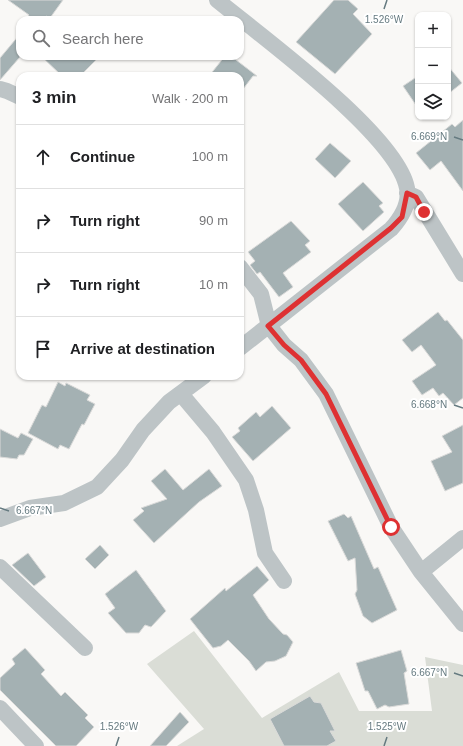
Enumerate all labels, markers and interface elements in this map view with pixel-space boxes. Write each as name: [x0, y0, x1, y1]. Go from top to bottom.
map controls: [415, 12, 451, 120]
button: +: [415, 12, 451, 48]
text: 1.526°W: [365, 14, 404, 25]
search box: [16, 16, 244, 60]
icon: search: [30, 27, 52, 49]
text: Search here: [62, 30, 144, 47]
button: −: [415, 48, 451, 84]
button: layers: [415, 84, 451, 120]
text: 3 min: [32, 88, 76, 107]
text: Walk · 200 m: [152, 91, 228, 106]
text: 6.669°N: [411, 131, 447, 142]
icon: ahead: [32, 146, 54, 168]
text: Continue: [70, 148, 135, 165]
text: 100 m: [192, 149, 228, 164]
route end: [415, 203, 433, 221]
icon: right: [32, 210, 54, 232]
text: Turn right: [70, 212, 140, 229]
text: 90 m: [199, 213, 228, 228]
icon: right: [32, 274, 54, 296]
text: Turn right: [70, 276, 140, 293]
text: 10 m: [199, 277, 228, 292]
icon: arrive: [32, 338, 54, 360]
text: Arrive at destination: [70, 340, 215, 357]
text: 6.668°N: [411, 399, 447, 410]
text: 6.667°N: [16, 505, 52, 516]
route start: [382, 518, 400, 536]
text: 6.667°N: [411, 667, 447, 678]
text: 1.526°W: [100, 721, 139, 732]
text: 1.525°W: [368, 721, 407, 732]

